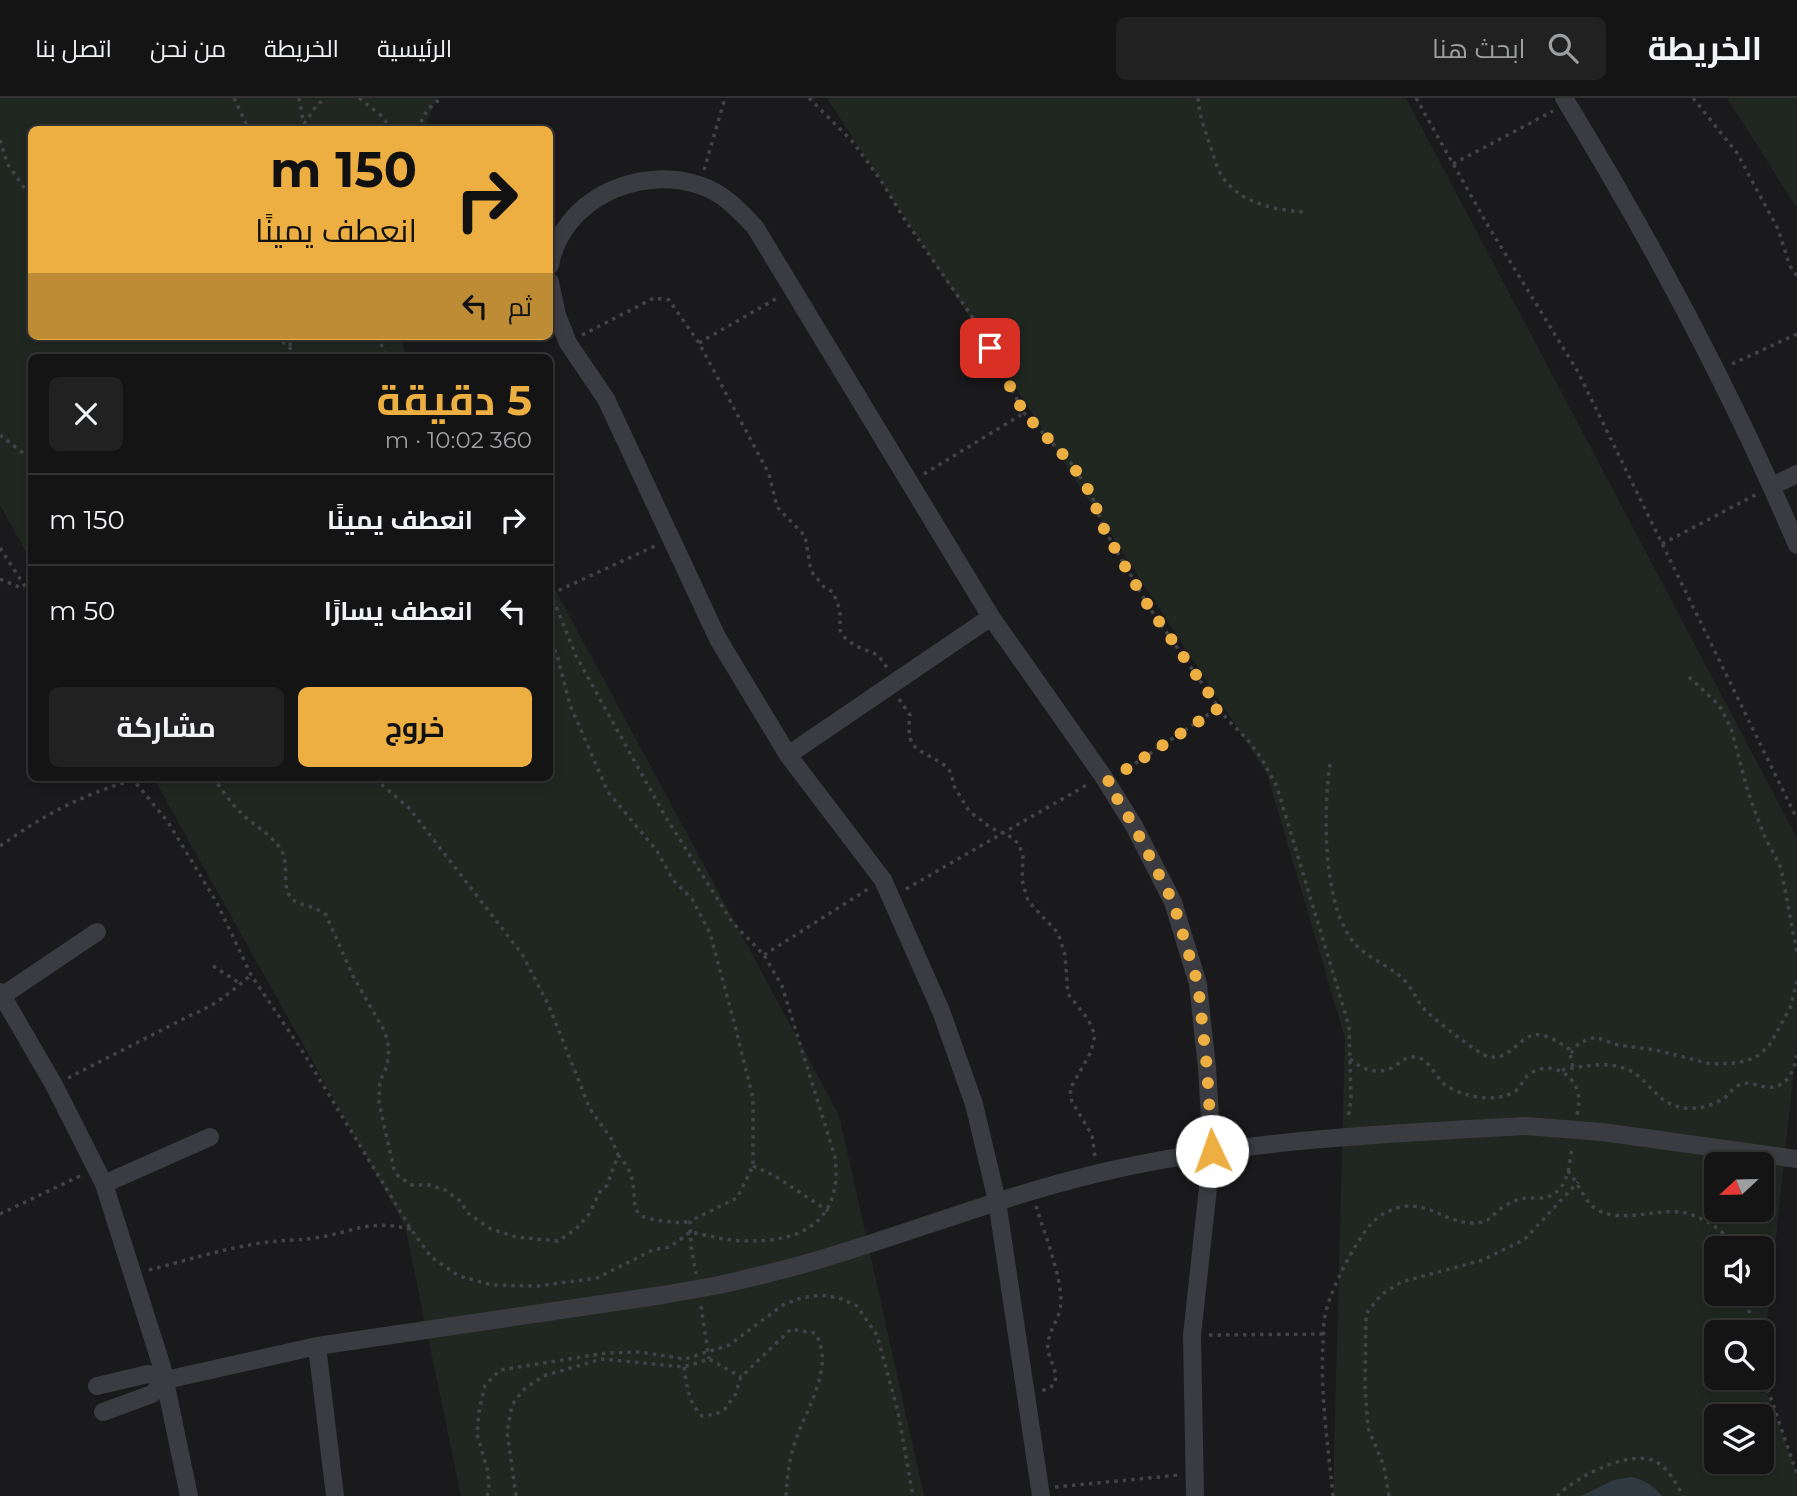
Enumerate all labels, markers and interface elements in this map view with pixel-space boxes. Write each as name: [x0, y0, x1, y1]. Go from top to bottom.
search box: [1116, 17, 1606, 80]
text: الخريطة: [1648, 28, 1762, 68]
icon: search: [1544, 29, 1582, 67]
text: ابحث هنا: [1432, 33, 1526, 65]
text: اتصل بنا: [35, 34, 112, 63]
text: من نحن: [150, 34, 226, 63]
text: الخريطة: [264, 34, 339, 63]
text: الرئيسية: [377, 34, 452, 63]
text: 150 m: [270, 140, 417, 199]
icon: right: [441, 154, 532, 245]
text: انعطف يمينًا: [255, 211, 417, 250]
icon: left: [456, 287, 494, 325]
text: ثم: [508, 291, 532, 323]
pin: [960, 318, 1020, 378]
icon: arrive: [971, 329, 1009, 367]
text: 5 دقيقة: [376, 374, 532, 426]
button: close: [49, 377, 123, 451]
text: 360 m · 10:02: [385, 426, 532, 454]
icon: right: [494, 501, 532, 539]
text: 150 m: [49, 504, 125, 536]
text: انعطف يمينًا: [327, 504, 473, 536]
icon: left: [494, 592, 532, 630]
text: 50 m: [49, 595, 115, 627]
text: انعطف يسارًا: [324, 595, 473, 627]
button: مشاركة: [49, 687, 284, 767]
button: خروج: [298, 687, 532, 767]
position arrow: [1175, 1114, 1249, 1188]
north arrow: [1704, 1152, 1774, 1222]
map controls: [1704, 1152, 1774, 1474]
button: sound: [1704, 1236, 1774, 1306]
button: search: [1704, 1320, 1774, 1390]
button: layers: [1704, 1404, 1774, 1474]

